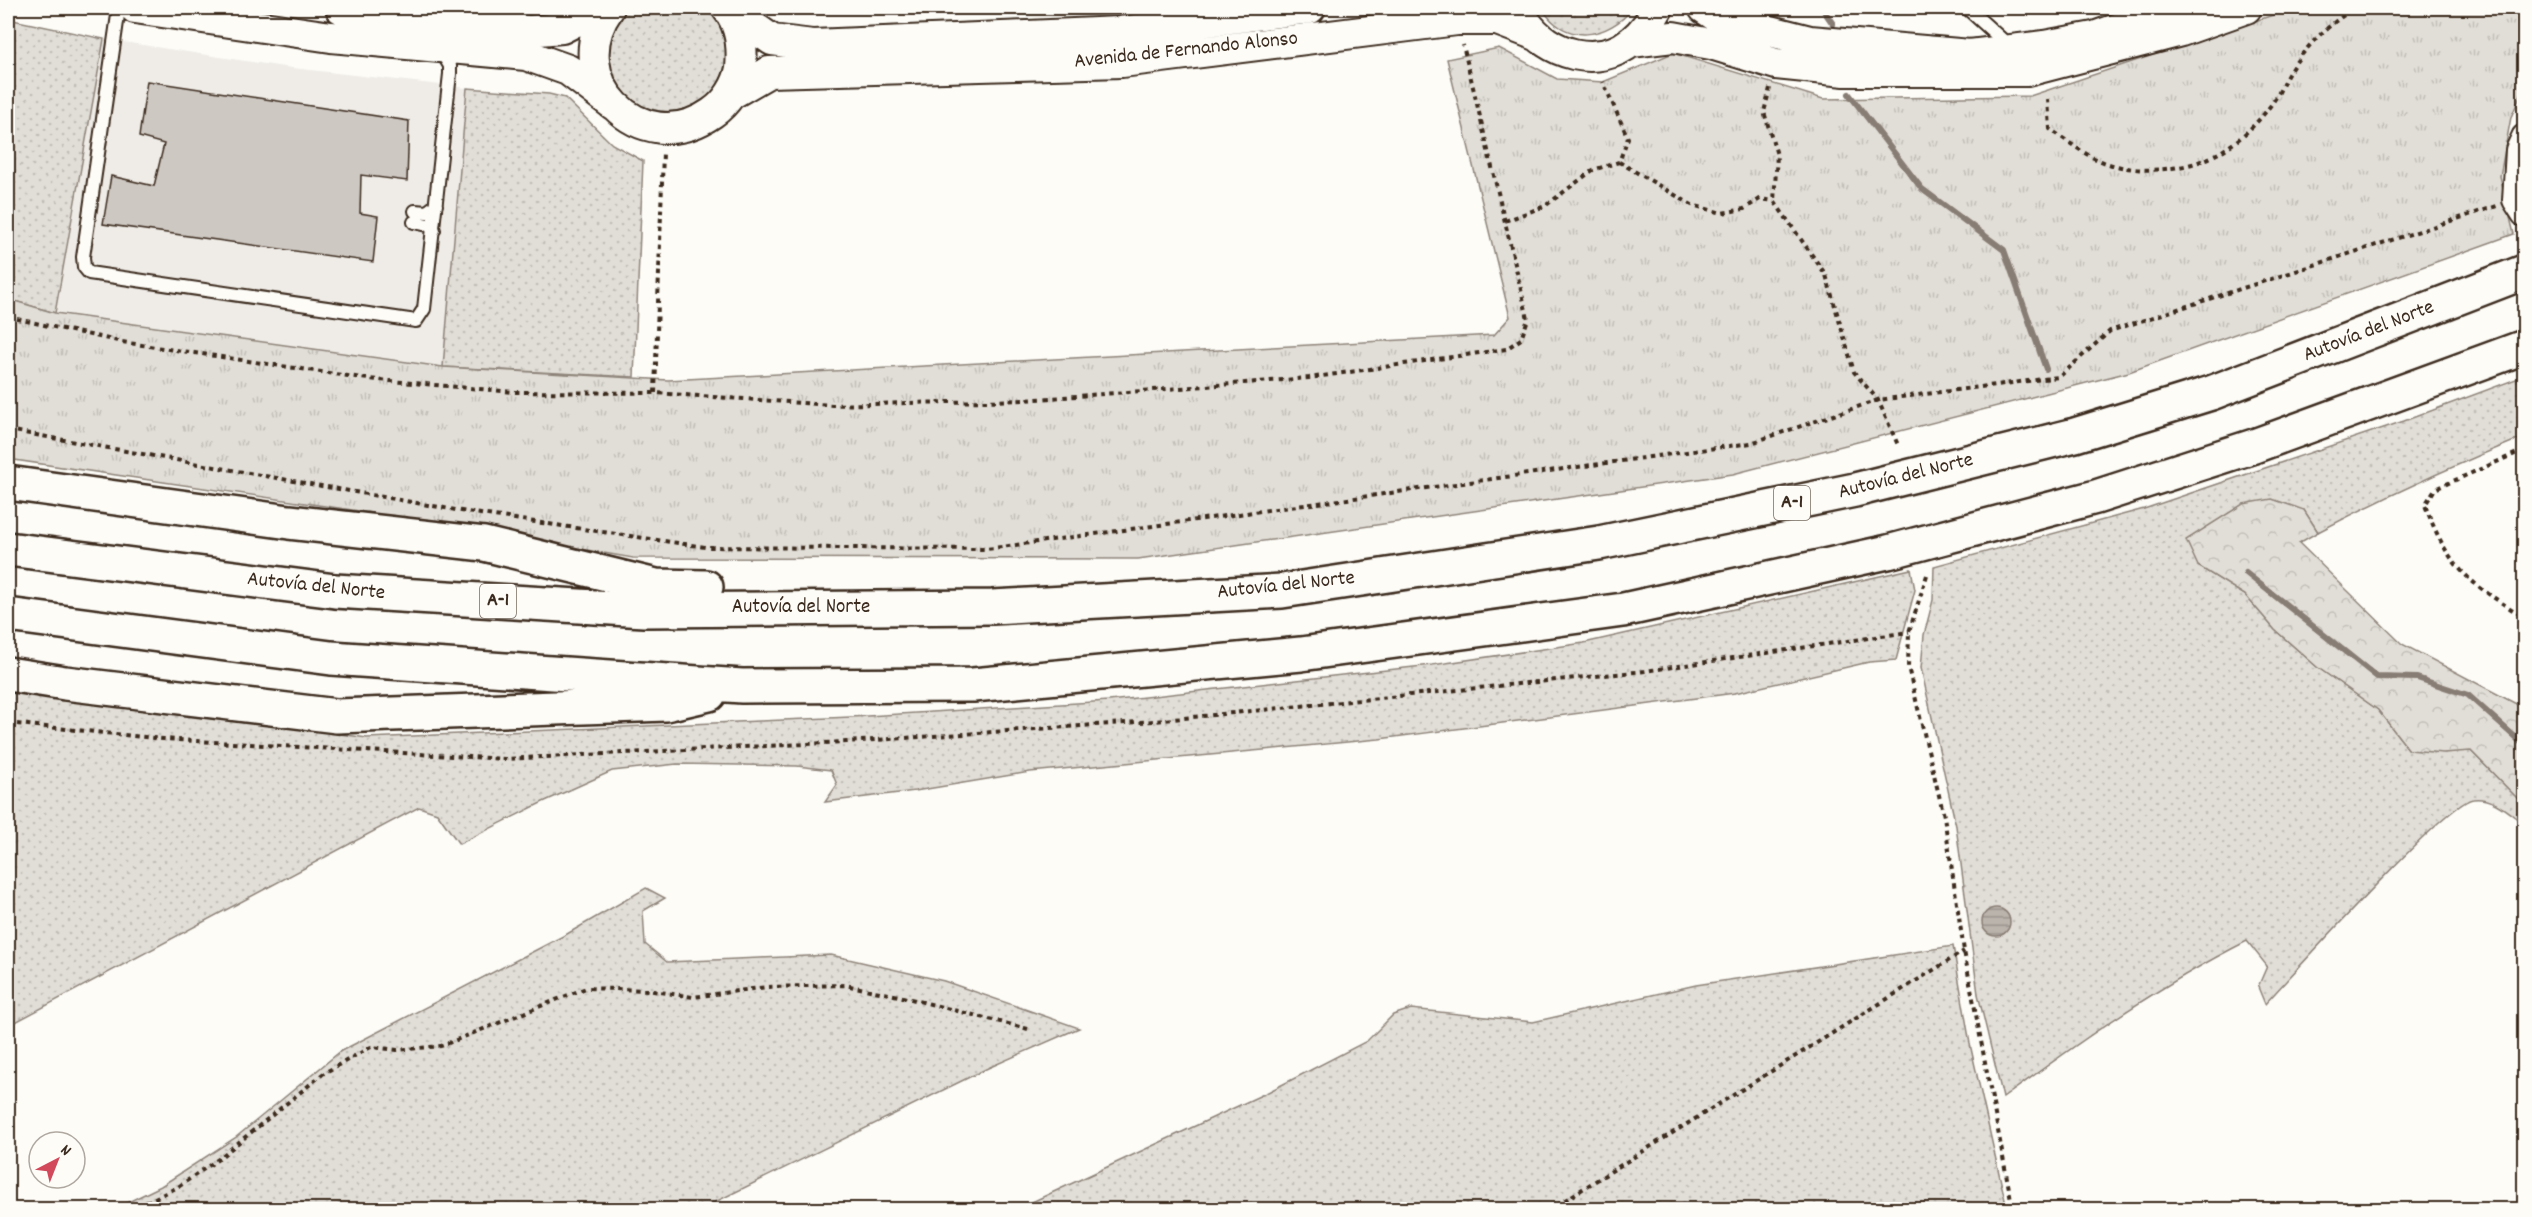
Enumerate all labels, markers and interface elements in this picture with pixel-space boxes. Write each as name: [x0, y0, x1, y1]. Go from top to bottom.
street label: Avenida de Fernando Alonso: [1073, 24, 1299, 78]
street label: Autovía del Norte: [2299, 293, 2439, 371]
street label: Autovía del Norte: [1835, 446, 1977, 508]
road number: A-1: [1774, 486, 1810, 520]
street label: Autovía del Norte: [1216, 564, 1356, 608]
street label: Autovía del Norte: [246, 565, 386, 609]
road number: A-1: [480, 584, 516, 618]
street label: Autovía del Norte: [732, 593, 870, 623]
north arrow: [27, 1130, 87, 1190]
text: N: [55, 1140, 76, 1162]

